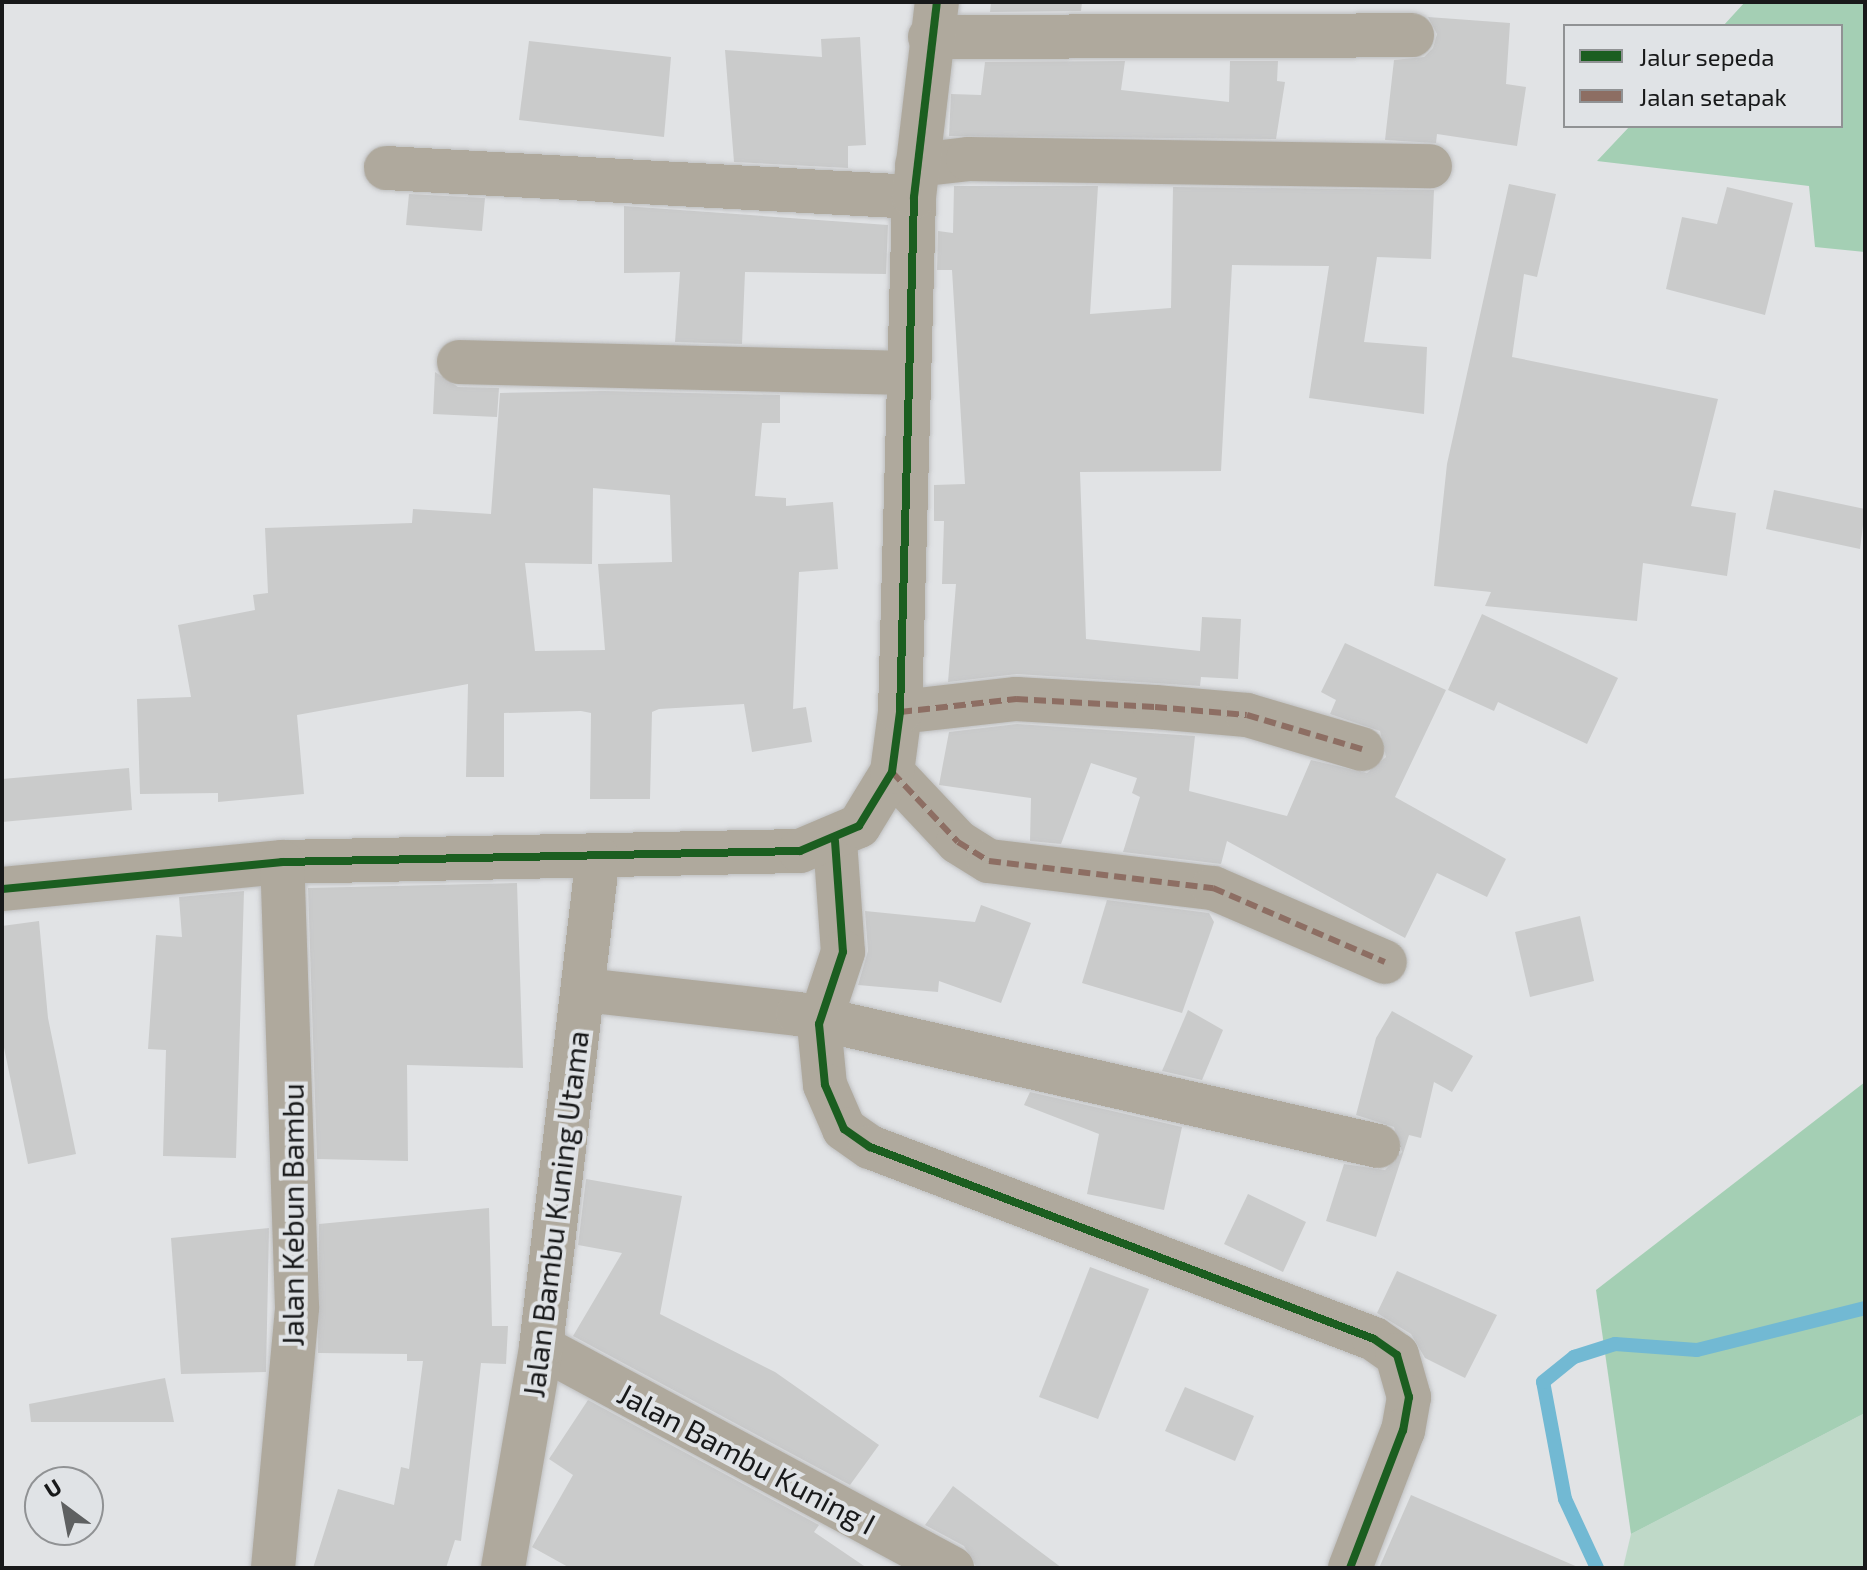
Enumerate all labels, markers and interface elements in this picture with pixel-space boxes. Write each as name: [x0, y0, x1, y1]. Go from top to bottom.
legend: [1563, 24, 1843, 128]
text: Jalur sepeda: [1639, 42, 1774, 71]
text: Jalan setapak: [1639, 82, 1787, 111]
street label: Jalan Bambu Kuning Utama: [515, 1028, 595, 1400]
street label: Jalan Kebun Bambu: [274, 1083, 310, 1347]
street label: Jalan Bambu Kuning I: [612, 1375, 882, 1541]
north arrow: [24, 1466, 104, 1546]
text: U: [39, 1472, 66, 1502]

